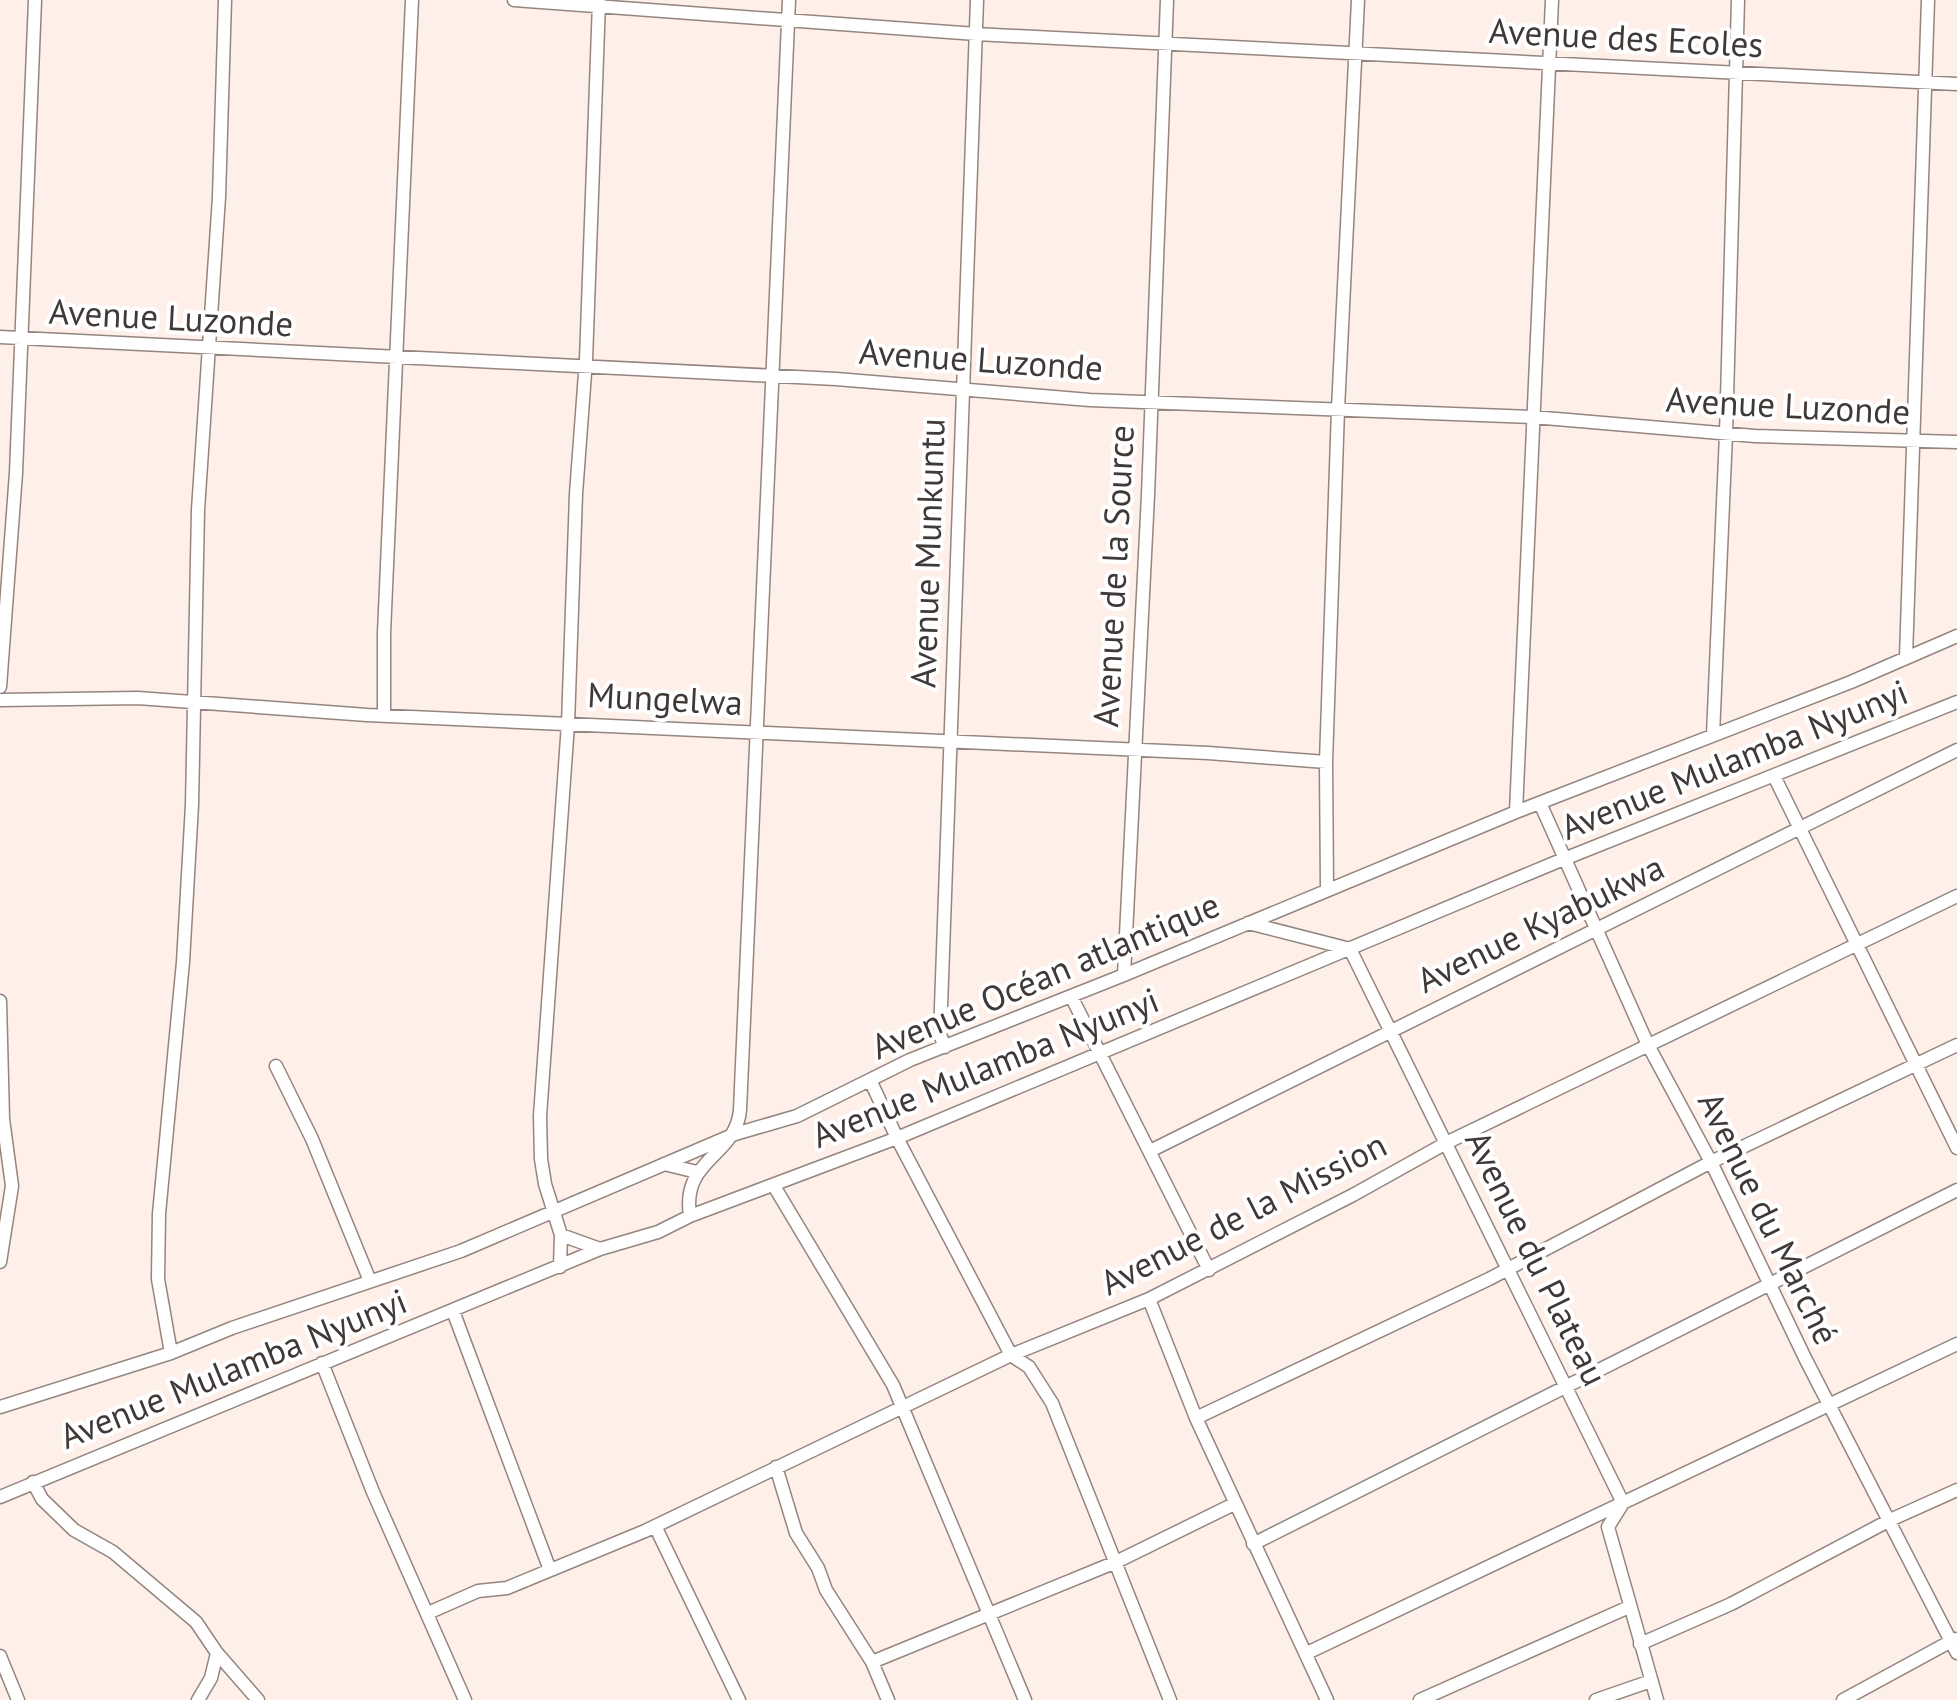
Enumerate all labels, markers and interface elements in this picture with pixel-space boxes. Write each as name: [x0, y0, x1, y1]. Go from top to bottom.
street label: Avenue des Ecoles: [1488, 7, 1764, 67]
street label: Avenue Luzonde: [48, 288, 294, 346]
street label: Avenue Luzonde: [857, 328, 1105, 390]
street label: Avenue Luzonde: [1665, 376, 1911, 434]
street label: Avenue Munkuntu: [899, 417, 955, 689]
street label: Avenue de la Source: [1082, 424, 1144, 728]
street label: Avenue Mulamba Nyunyi: [1554, 668, 1914, 850]
street label: Mungelwa: [586, 671, 744, 725]
street label: Avenue Kyabukwa: [1409, 843, 1671, 1003]
street label: Avenue Océan atlantique: [864, 881, 1226, 1069]
street label: Avenue Mulamba Nyunyi: [805, 976, 1165, 1158]
street label: Avenue du Marché: [1688, 1084, 1850, 1352]
street label: Avenue de la Mission: [1092, 1121, 1394, 1305]
street label: Avenue du Plateau: [1455, 1123, 1619, 1393]
street label: Avenue Mulamba Nyunyi: [53, 1277, 413, 1459]

